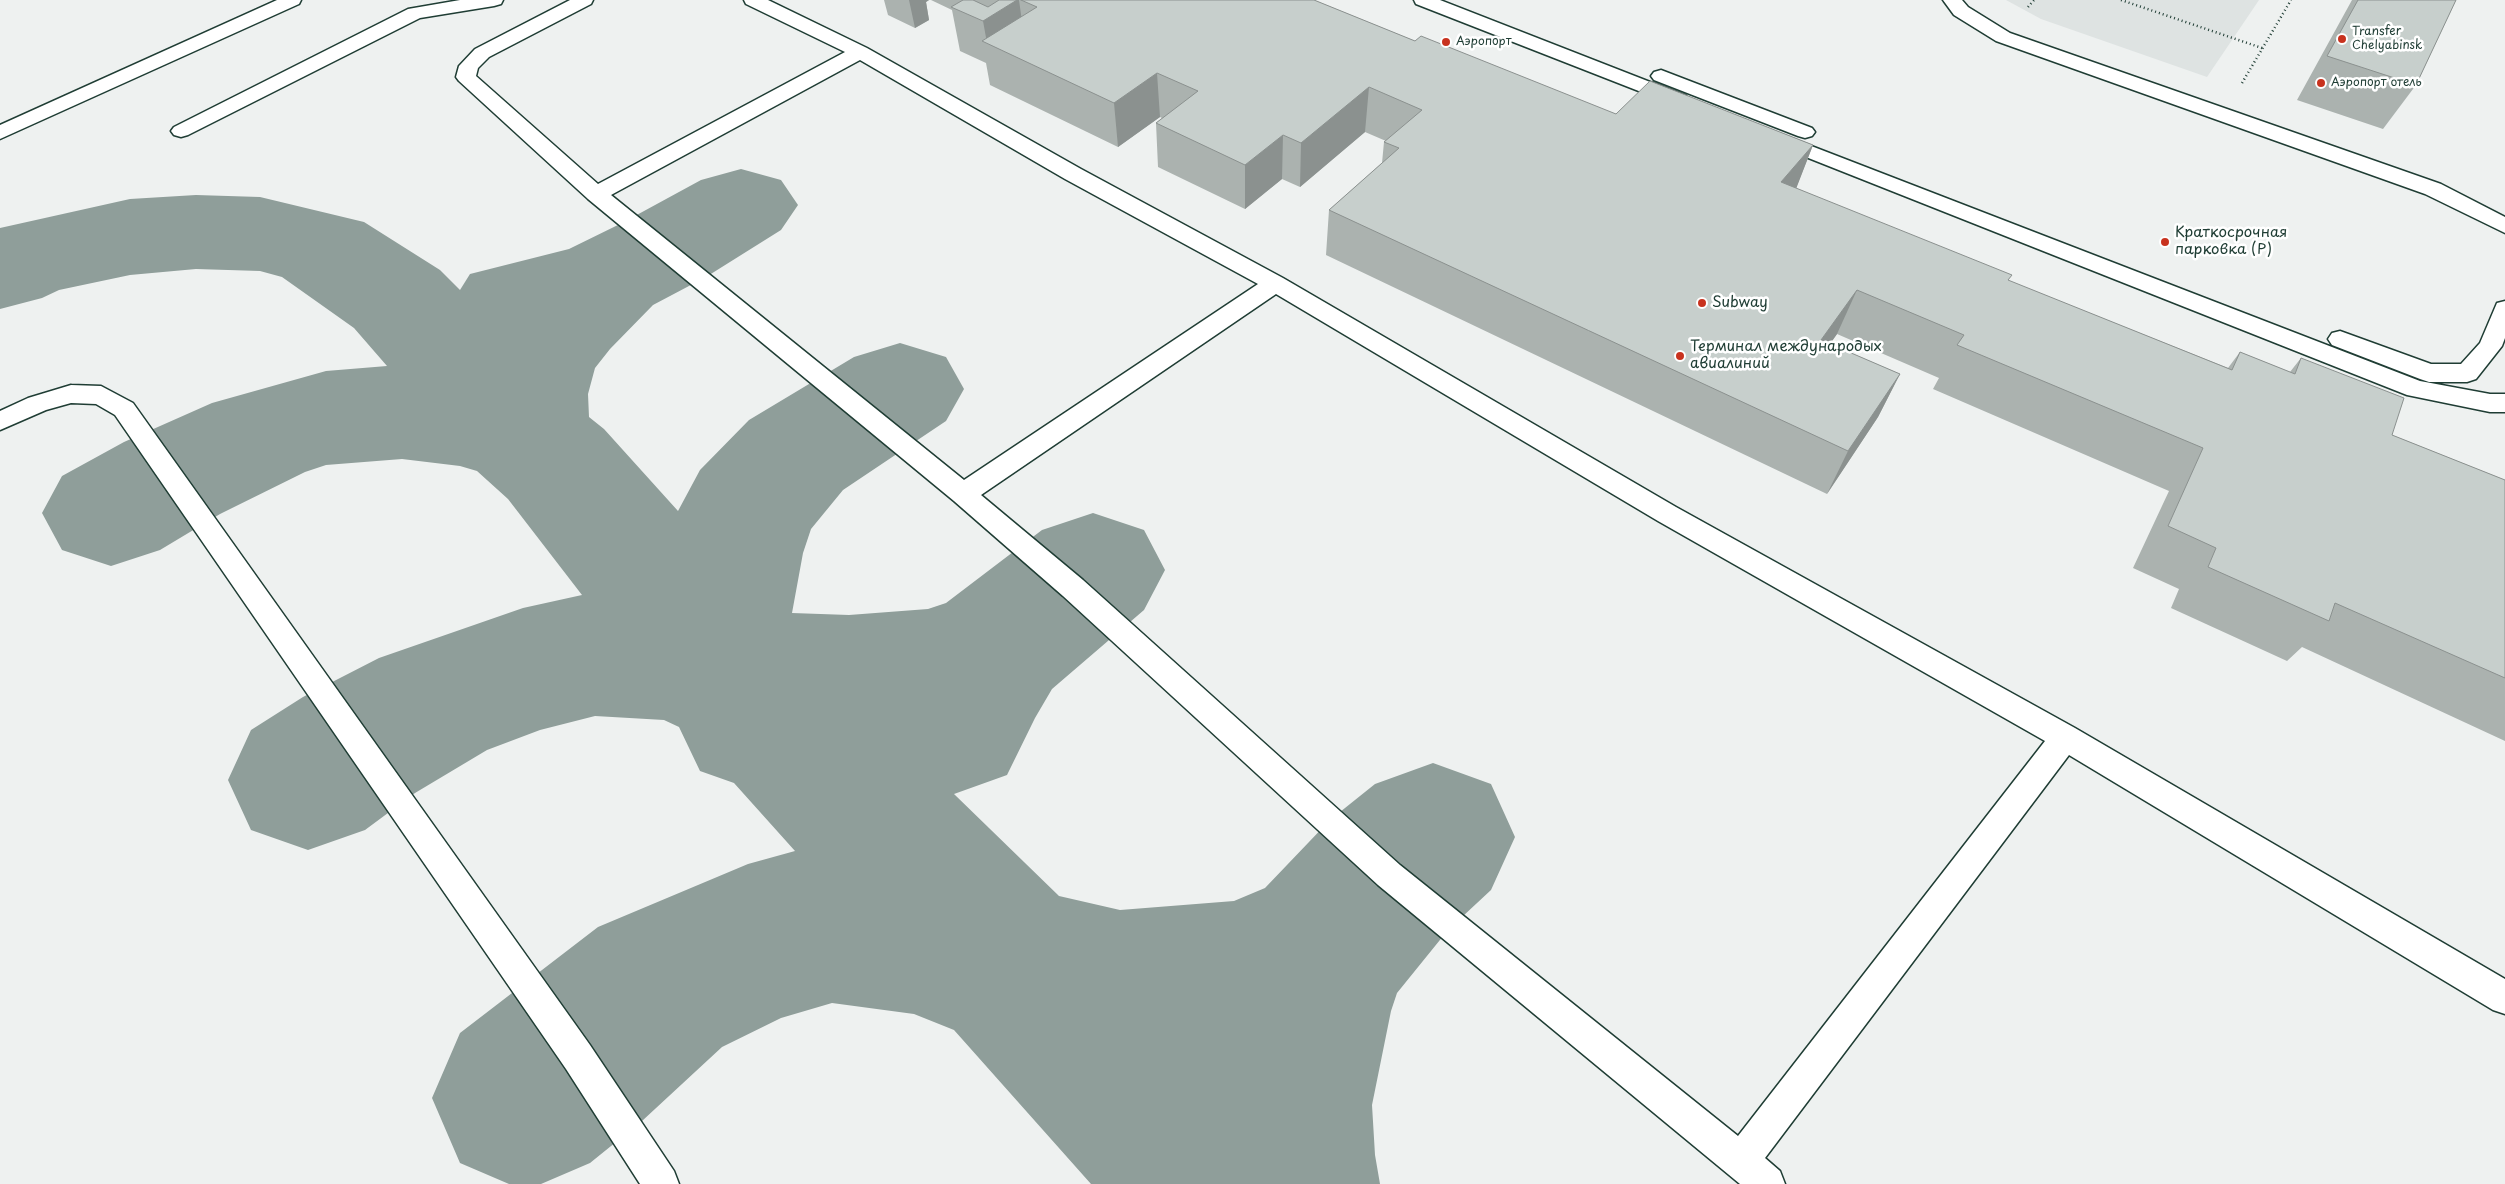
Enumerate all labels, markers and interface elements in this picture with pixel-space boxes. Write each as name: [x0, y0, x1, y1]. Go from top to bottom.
place label: Transfer Chelyabinsk: [2352, 25, 2422, 53]
marker: Transfer Chelyabinsk: [2336, 33, 2348, 45]
place label: Аэропорт: [1456, 35, 1511, 49]
marker: Аэропорт: [1440, 36, 1452, 48]
place label: Аэропорт отель: [2331, 76, 2422, 90]
marker: Аэропорт отель: [2315, 77, 2327, 89]
place label: Краткосрочная парковка (P): [2175, 224, 2287, 259]
marker: Краткосрочная парковка (P): [2159, 236, 2171, 248]
place label: Subway: [1712, 294, 1768, 312]
marker: Subway: [1696, 297, 1708, 309]
place label: Терминал международых авиалиний: [1690, 338, 1882, 373]
marker: Терминал международых авиалиний: [1674, 350, 1686, 362]

